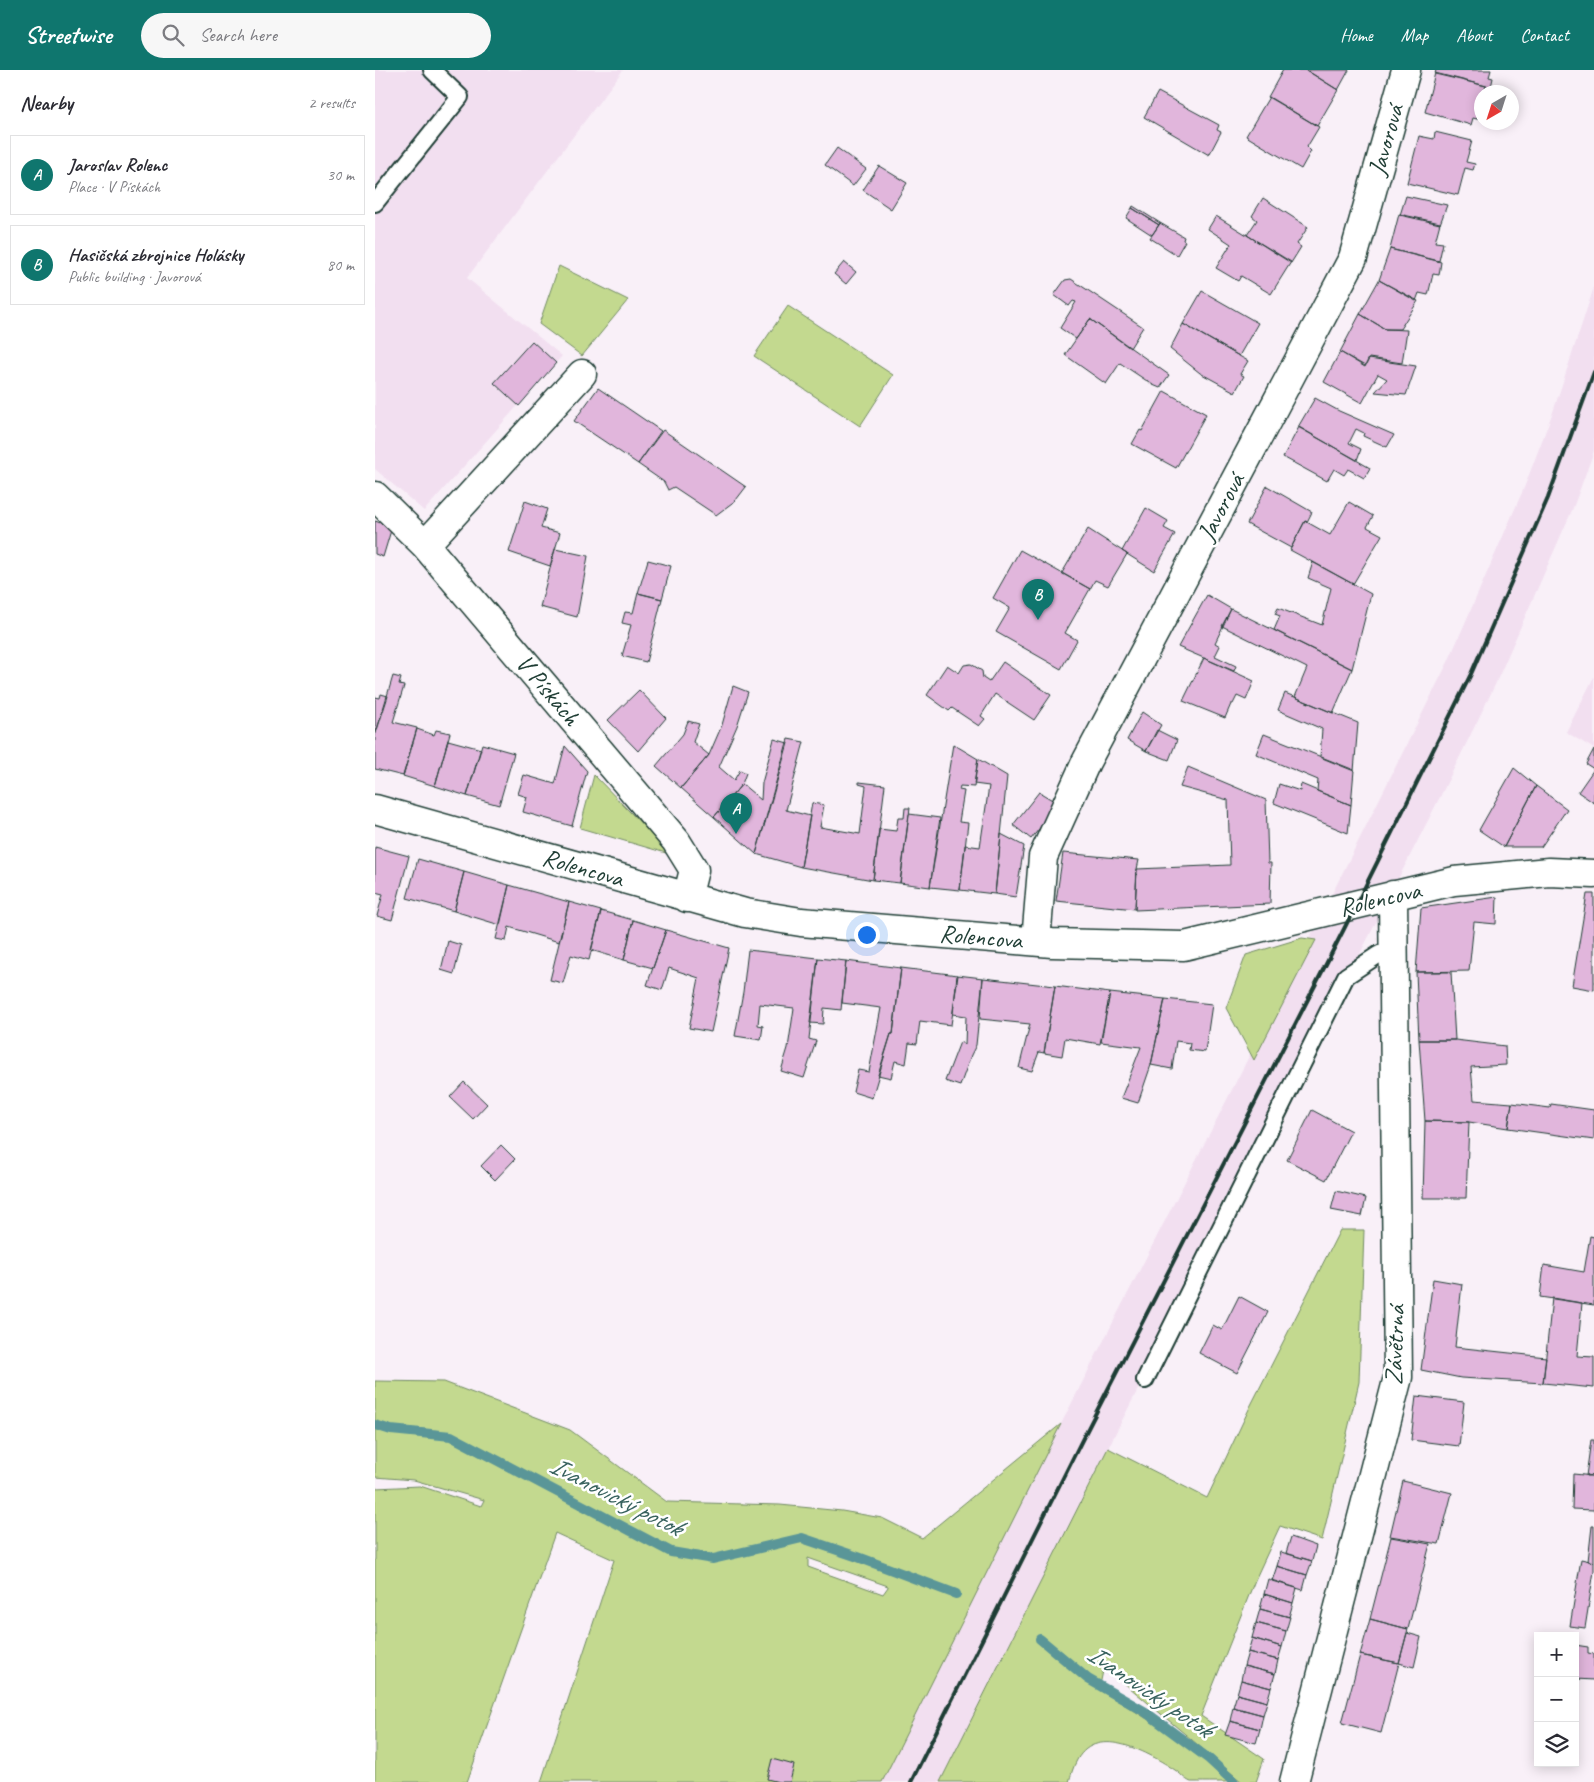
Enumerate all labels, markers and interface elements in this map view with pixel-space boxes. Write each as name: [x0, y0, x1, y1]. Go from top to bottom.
search box: [141, 13, 491, 58]
text: Streetwise: [25, 20, 111, 50]
icon: search: [159, 21, 187, 49]
text: Search here: [199, 23, 277, 47]
text: Home: [1340, 24, 1373, 46]
text: Map: [1401, 24, 1428, 46]
text: About: [1456, 24, 1492, 46]
text: Contact: [1520, 24, 1569, 46]
north arrow: [1474, 85, 1519, 130]
text: Nearby: [20, 90, 73, 116]
text: 2 results: [308, 93, 355, 113]
street label: Javorová: [1360, 99, 1412, 180]
text: Jaroslav Rolenc: [68, 153, 167, 177]
text: A: [33, 165, 41, 185]
text: 30 m: [327, 165, 354, 185]
text: Place · V Pískách: [68, 177, 160, 197]
text: Hasičská zbrojnice Holásky: [68, 243, 244, 267]
text: B: [33, 255, 41, 275]
text: 80 m: [327, 255, 354, 275]
text: Public building · Javorová: [68, 267, 201, 287]
street label: Javorová: [1190, 466, 1253, 547]
pin: B: [1022, 579, 1054, 620]
street label: V Pískách: [509, 648, 588, 734]
pin: A: [720, 793, 752, 834]
street label: Rolencova: [539, 841, 629, 895]
street label: Rolencova: [1336, 874, 1426, 924]
street label: Rolencova: [938, 917, 1026, 957]
your location: [854, 922, 880, 948]
street label: Závětrná: [1378, 1302, 1412, 1385]
water label: Ivanovický potok: [544, 1449, 693, 1546]
map controls: [1534, 1632, 1579, 1767]
button: +: [1534, 1632, 1579, 1677]
water label: Ivanovický potok: [1081, 1637, 1224, 1748]
button: −: [1534, 1677, 1579, 1722]
button: layers: [1534, 1722, 1579, 1767]

